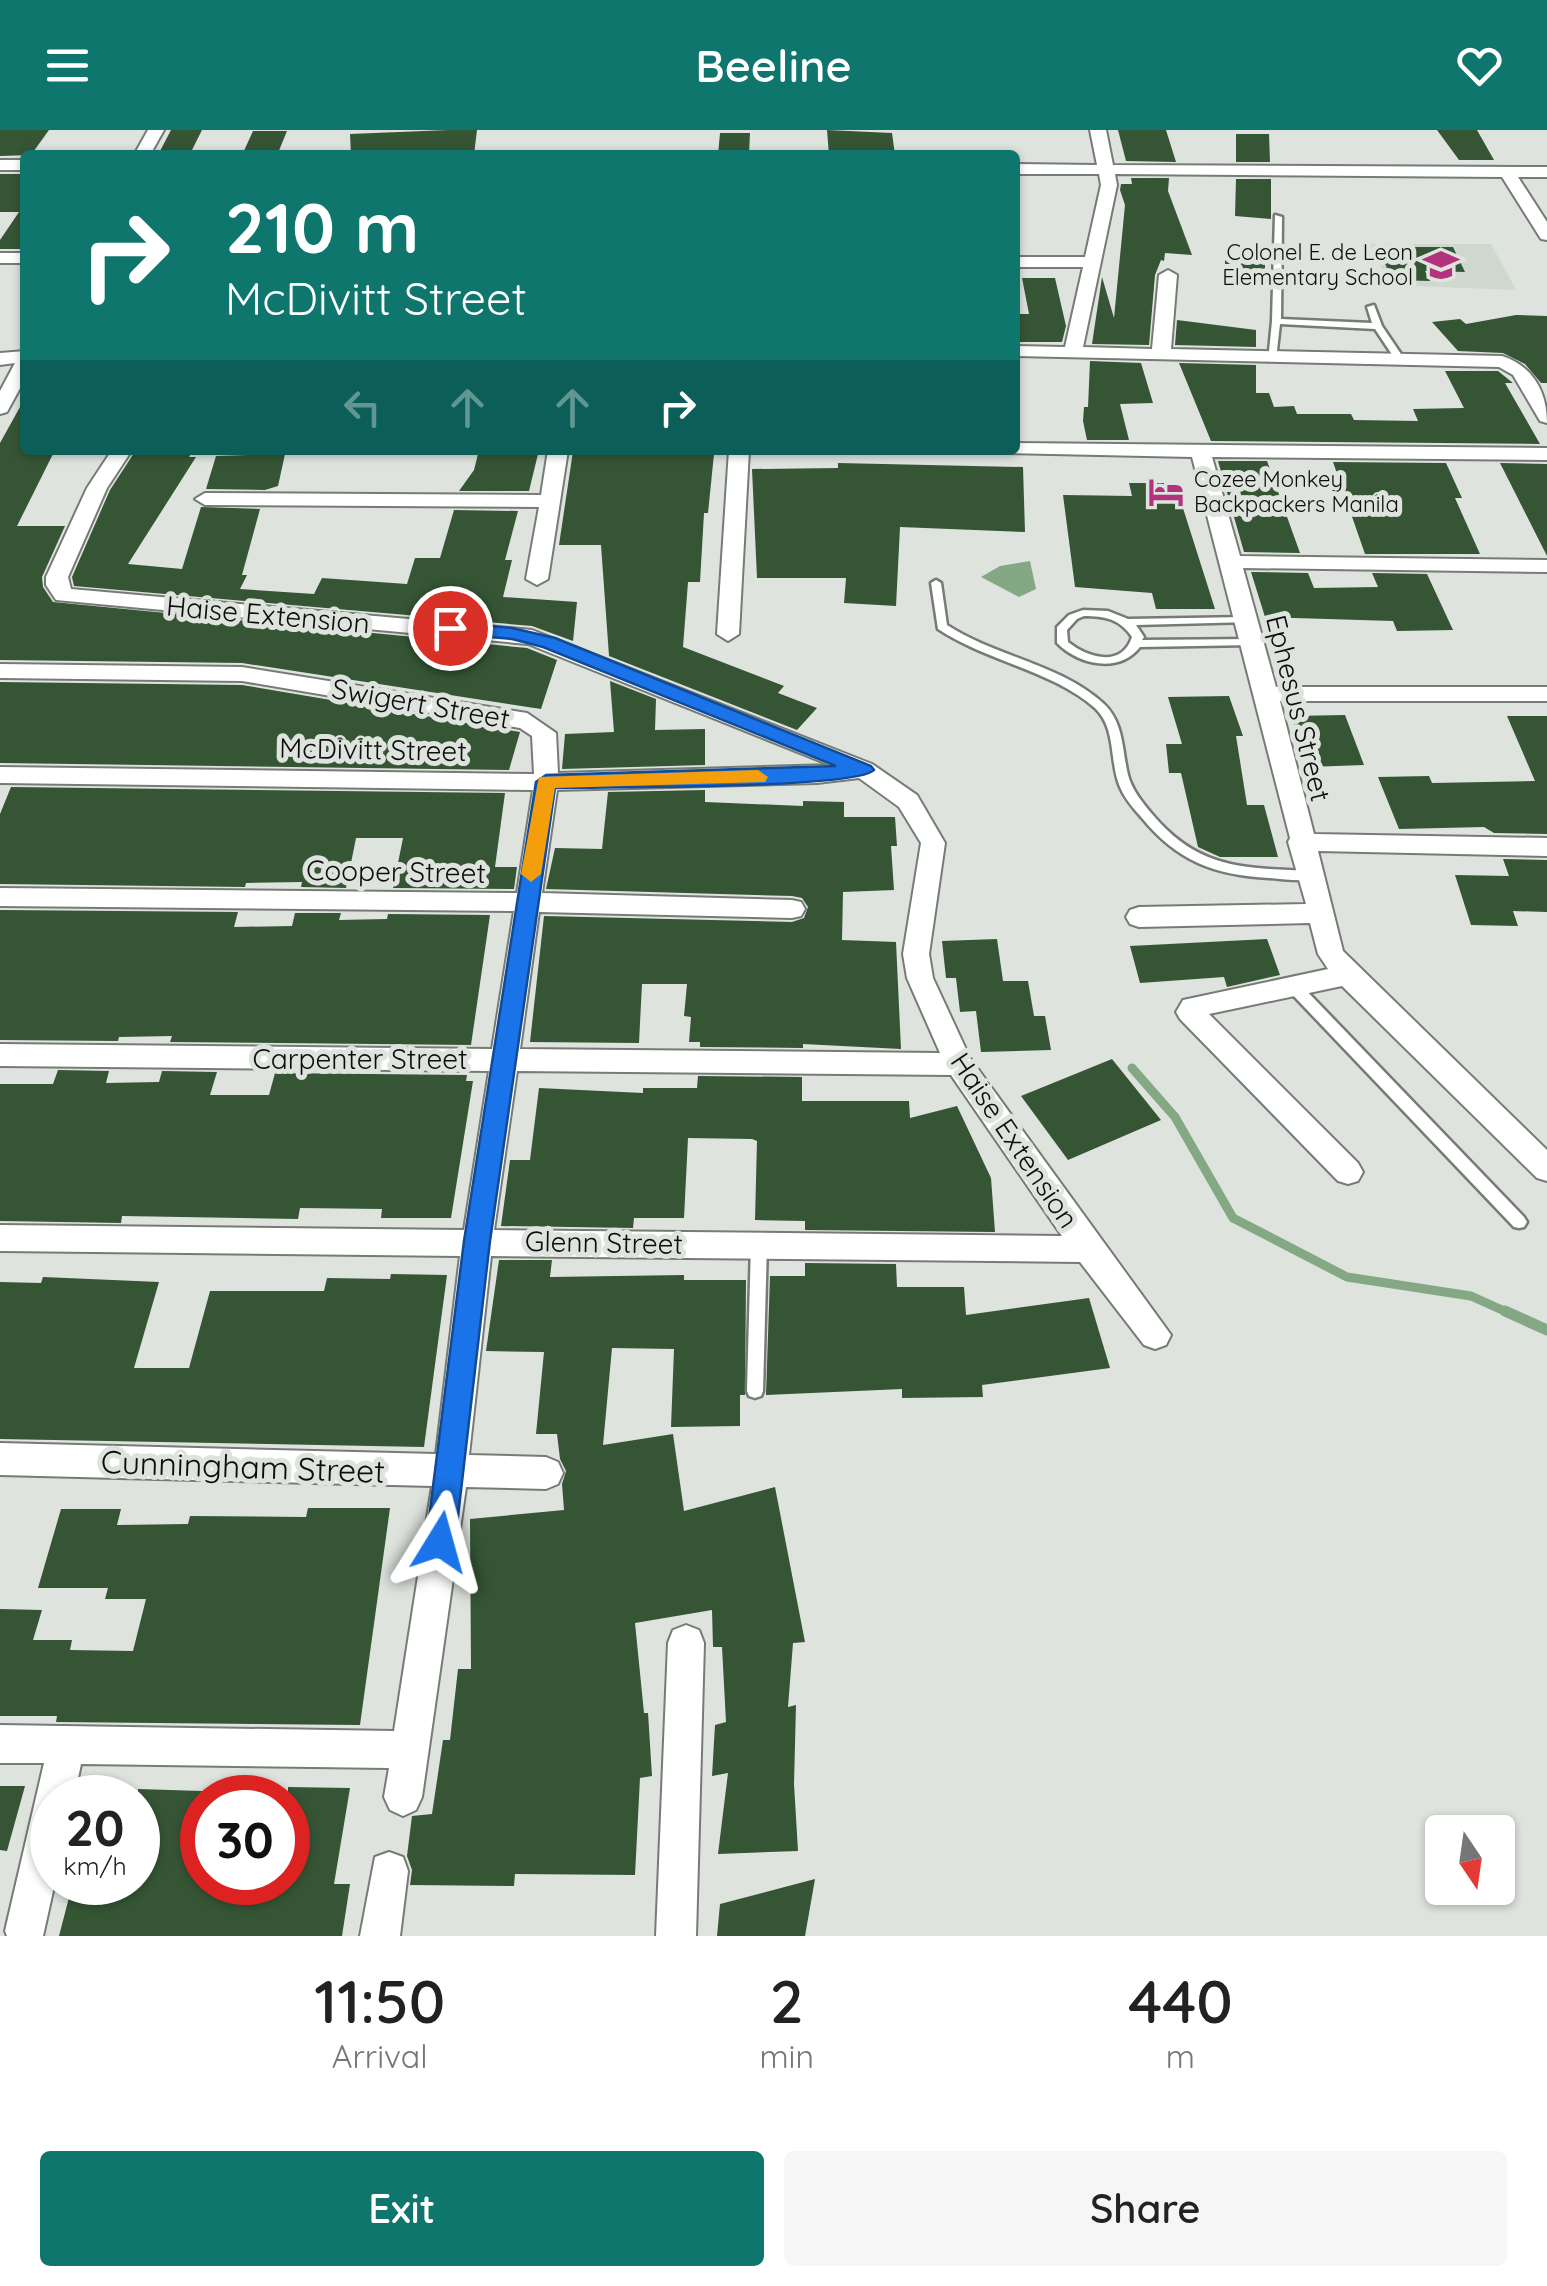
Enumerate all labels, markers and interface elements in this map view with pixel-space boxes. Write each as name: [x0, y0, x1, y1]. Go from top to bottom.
text: Beeline: [695, 37, 852, 93]
icon: menu: [40, 38, 95, 93]
icon: heart: [1452, 38, 1507, 93]
text: 210 m: [225, 183, 419, 271]
icon: right: [60, 190, 190, 320]
place label: Colonel E. de Leon Elementary School: [1222, 238, 1413, 291]
school or university icon: Colonel E. de Leon Elementary School: [1422, 246, 1460, 284]
text: McDivitt Street: [225, 270, 527, 326]
icon: left: [335, 380, 390, 435]
icon: ahead: [440, 380, 495, 435]
icon: ahead: [545, 380, 600, 435]
icon: right: [650, 380, 705, 435]
place label: Cozee Monkey Backpackers Manila: [1194, 465, 1399, 518]
hotel icon: Cozee Monkey Backpackers Manila: [1147, 473, 1185, 511]
pin: [408, 586, 493, 671]
street label: Haise Extension: [165, 588, 371, 640]
icon: arrive: [423, 601, 478, 656]
street label: Ephesus Street: [1259, 611, 1339, 805]
street label: Swigert Street: [329, 670, 513, 736]
street label: McDivitt Street: [279, 730, 467, 768]
street label: Cooper Street: [306, 852, 486, 890]
street label: Carpenter Street: [252, 1041, 468, 1076]
street label: Haise Extension: [943, 1046, 1087, 1234]
street label: Glenn Street: [525, 1223, 683, 1261]
street label: Cunningham Street: [100, 1441, 386, 1491]
position arrow: [388, 1490, 492, 1594]
speed limit sign: 30: [180, 1775, 310, 1905]
text: 20: [65, 1796, 125, 1859]
north arrow: [1425, 1815, 1515, 1905]
map controls: [1425, 1815, 1515, 1905]
text: km/h: [63, 1850, 127, 1881]
text: 11:50: [314, 1963, 445, 2038]
text: 2: [770, 1963, 804, 2038]
text: 440: [1128, 1963, 1233, 2038]
text: Arrival: [332, 2036, 428, 2076]
text: min: [759, 2036, 814, 2076]
text: m: [1166, 2036, 1195, 2076]
button: Exit: [40, 2151, 764, 2266]
button: Share: [784, 2151, 1507, 2266]

